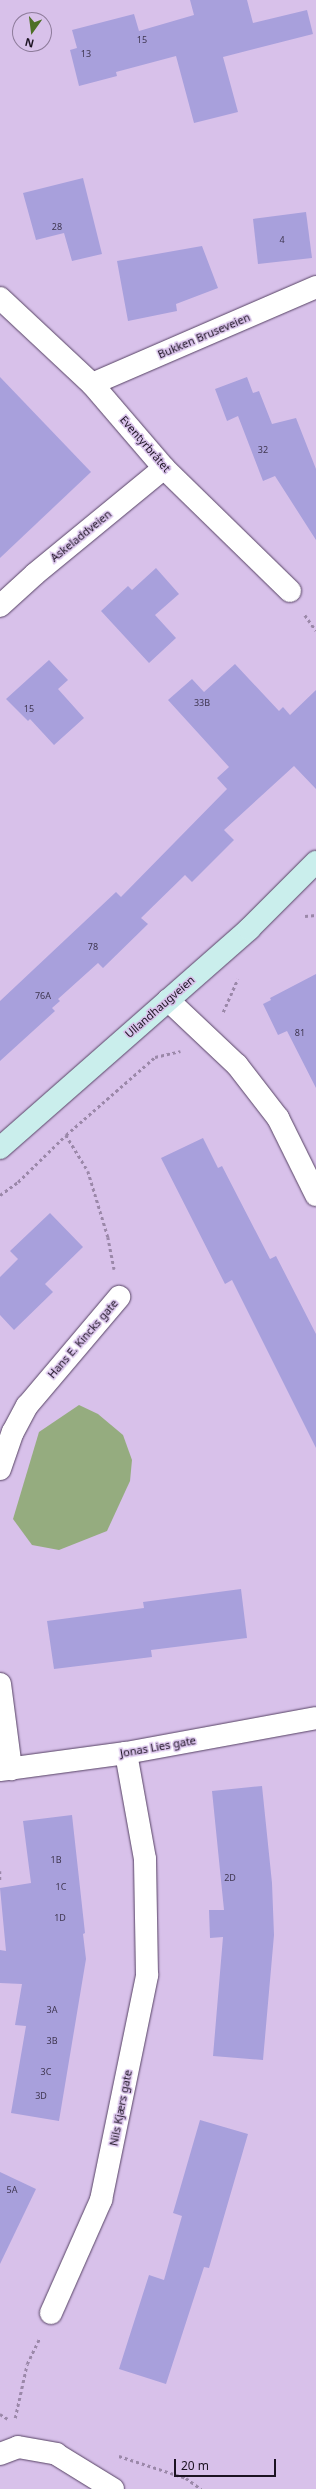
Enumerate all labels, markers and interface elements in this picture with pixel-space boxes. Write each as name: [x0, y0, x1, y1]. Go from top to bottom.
north arrow: [12, 12, 52, 52]
text: N: [23, 35, 35, 52]
house number: 15: [137, 35, 147, 45]
house number: 13: [81, 49, 91, 59]
house number: 28: [52, 222, 62, 232]
house number: 4: [279, 235, 285, 245]
street label: Bukken Bruseveien: [156, 311, 252, 361]
street label: Eventyrbråtet: [117, 413, 173, 475]
house number: 32: [258, 445, 268, 455]
street label: Askeladdveien: [48, 507, 114, 565]
house number: 33B: [194, 698, 210, 708]
house number: 15: [24, 704, 34, 714]
house number: 78: [88, 942, 98, 952]
street label: Ullandhaugveien: [123, 973, 197, 1041]
house number: 76A: [35, 991, 51, 1001]
house number: 81: [295, 1028, 305, 1038]
street label: Hans E. Kincks gate: [45, 1297, 121, 1381]
street label: Jonas Lies gate: [119, 1734, 197, 1760]
house number: 1B: [51, 1855, 61, 1865]
house number: 2D: [224, 1873, 236, 1883]
house number: 1C: [56, 1882, 66, 1892]
house number: 1D: [54, 1913, 66, 1923]
house number: 3A: [47, 2005, 57, 2015]
house number: 3B: [47, 2036, 57, 2046]
house number: 3C: [41, 2067, 51, 2077]
street label: Nils Kjærs gate: [107, 2069, 135, 2147]
house number: 3D: [35, 2091, 47, 2101]
house number: 5A: [7, 2185, 17, 2195]
scale bar: [176, 2451, 278, 2477]
text: 20 m: [181, 2457, 209, 2474]

